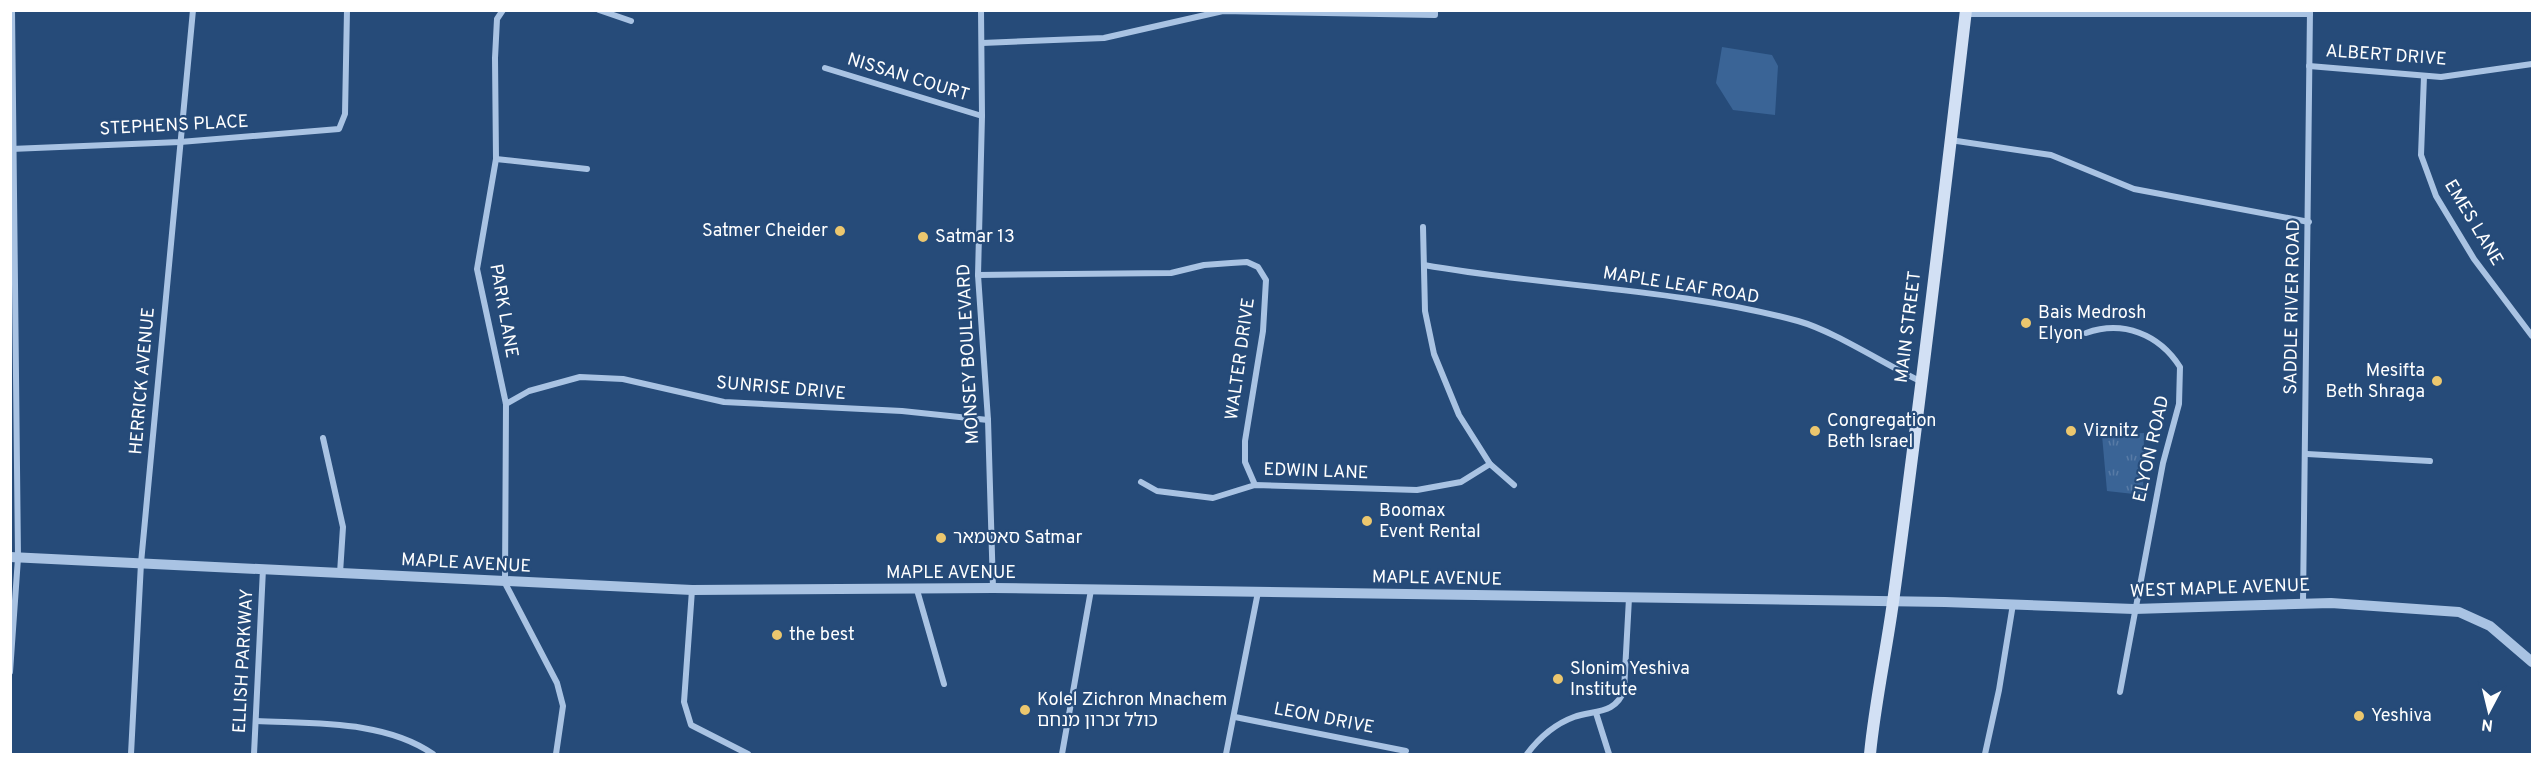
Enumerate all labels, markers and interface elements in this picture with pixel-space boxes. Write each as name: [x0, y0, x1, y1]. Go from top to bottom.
street label: ALBERT DRIVE: [2325, 40, 2447, 72]
street label: NISSAN COURT: [844, 48, 972, 108]
street label: STEPHENS PLACE: [99, 111, 249, 141]
street label: EMES LANE: [2438, 176, 2508, 270]
street label: SADDLE RIVER ROAD: [2280, 219, 2306, 395]
place label: Satmer Cheider: [702, 220, 828, 243]
marker: Satmer Cheider: [833, 224, 847, 238]
place label: Satmar 13: [935, 226, 1015, 249]
marker: Satmar 13: [916, 230, 930, 244]
street label: PARK LANE: [483, 262, 523, 360]
street label: MAPLE LEAF ROAD: [1601, 262, 1761, 310]
street label: MONSEY BOULEVARD: [953, 263, 985, 445]
street label: MAIN STREET: [1891, 270, 1927, 384]
street label: WALTER DRIVE: [1221, 296, 1261, 422]
place label: Bais Medrosh Elyon: [2038, 302, 2146, 346]
street label: HERRICK AVENUE: [125, 306, 161, 456]
marker: Bais Medrosh Elyon: [2019, 316, 2033, 330]
place label: Mesifta Beth Shraga: [2325, 360, 2425, 404]
street label: SUNRISE DRIVE: [715, 372, 847, 406]
marker: Mesifta Beth Shraga: [2430, 374, 2444, 388]
street label: ELYON ROAD: [2129, 393, 2175, 505]
place label: Congregation Beth Israel: [1827, 410, 1936, 454]
place label: Viznitz: [2083, 420, 2139, 443]
marker: Congregation Beth Israel: [1808, 424, 1822, 438]
marker: Viznitz: [2064, 424, 2078, 438]
street label: EDWIN LANE: [1263, 459, 1369, 485]
place label: Boomax Event Rental: [1379, 500, 1481, 544]
marker: Boomax Event Rental: [1360, 514, 1374, 528]
place label: סאטמאר Satmar: [953, 527, 1082, 550]
marker: סאטמאר Satmar: [934, 531, 948, 545]
street label: MAPLE AVENUE: [400, 549, 532, 579]
street label: MAPLE AVENUE: [886, 562, 1016, 585]
street label: MAPLE AVENUE: [1372, 566, 1502, 592]
street label: WEST MAPLE AVENUE: [2130, 574, 2310, 604]
street label: ELLISH PARKWAY: [229, 588, 259, 734]
place label: the best: [789, 624, 855, 647]
marker: the best: [770, 628, 784, 642]
place label: Slonim Yeshiva Institute: [1570, 658, 1690, 702]
marker: Slonim Yeshiva Institute: [1551, 672, 1565, 686]
north arrow: [2459, 681, 2519, 741]
place label: Kolel Zichron Mnachem כולל זכרון מנחם: [1037, 689, 1227, 733]
street label: LEON DRIVE: [1272, 698, 1376, 740]
marker: Kolel Zichron Mnachem כולל זכרון מנחם: [1018, 703, 1032, 717]
place label: Yeshiva: [2371, 705, 2432, 728]
marker: Yeshiva: [2352, 709, 2366, 723]
text: N: [2480, 713, 2494, 735]

